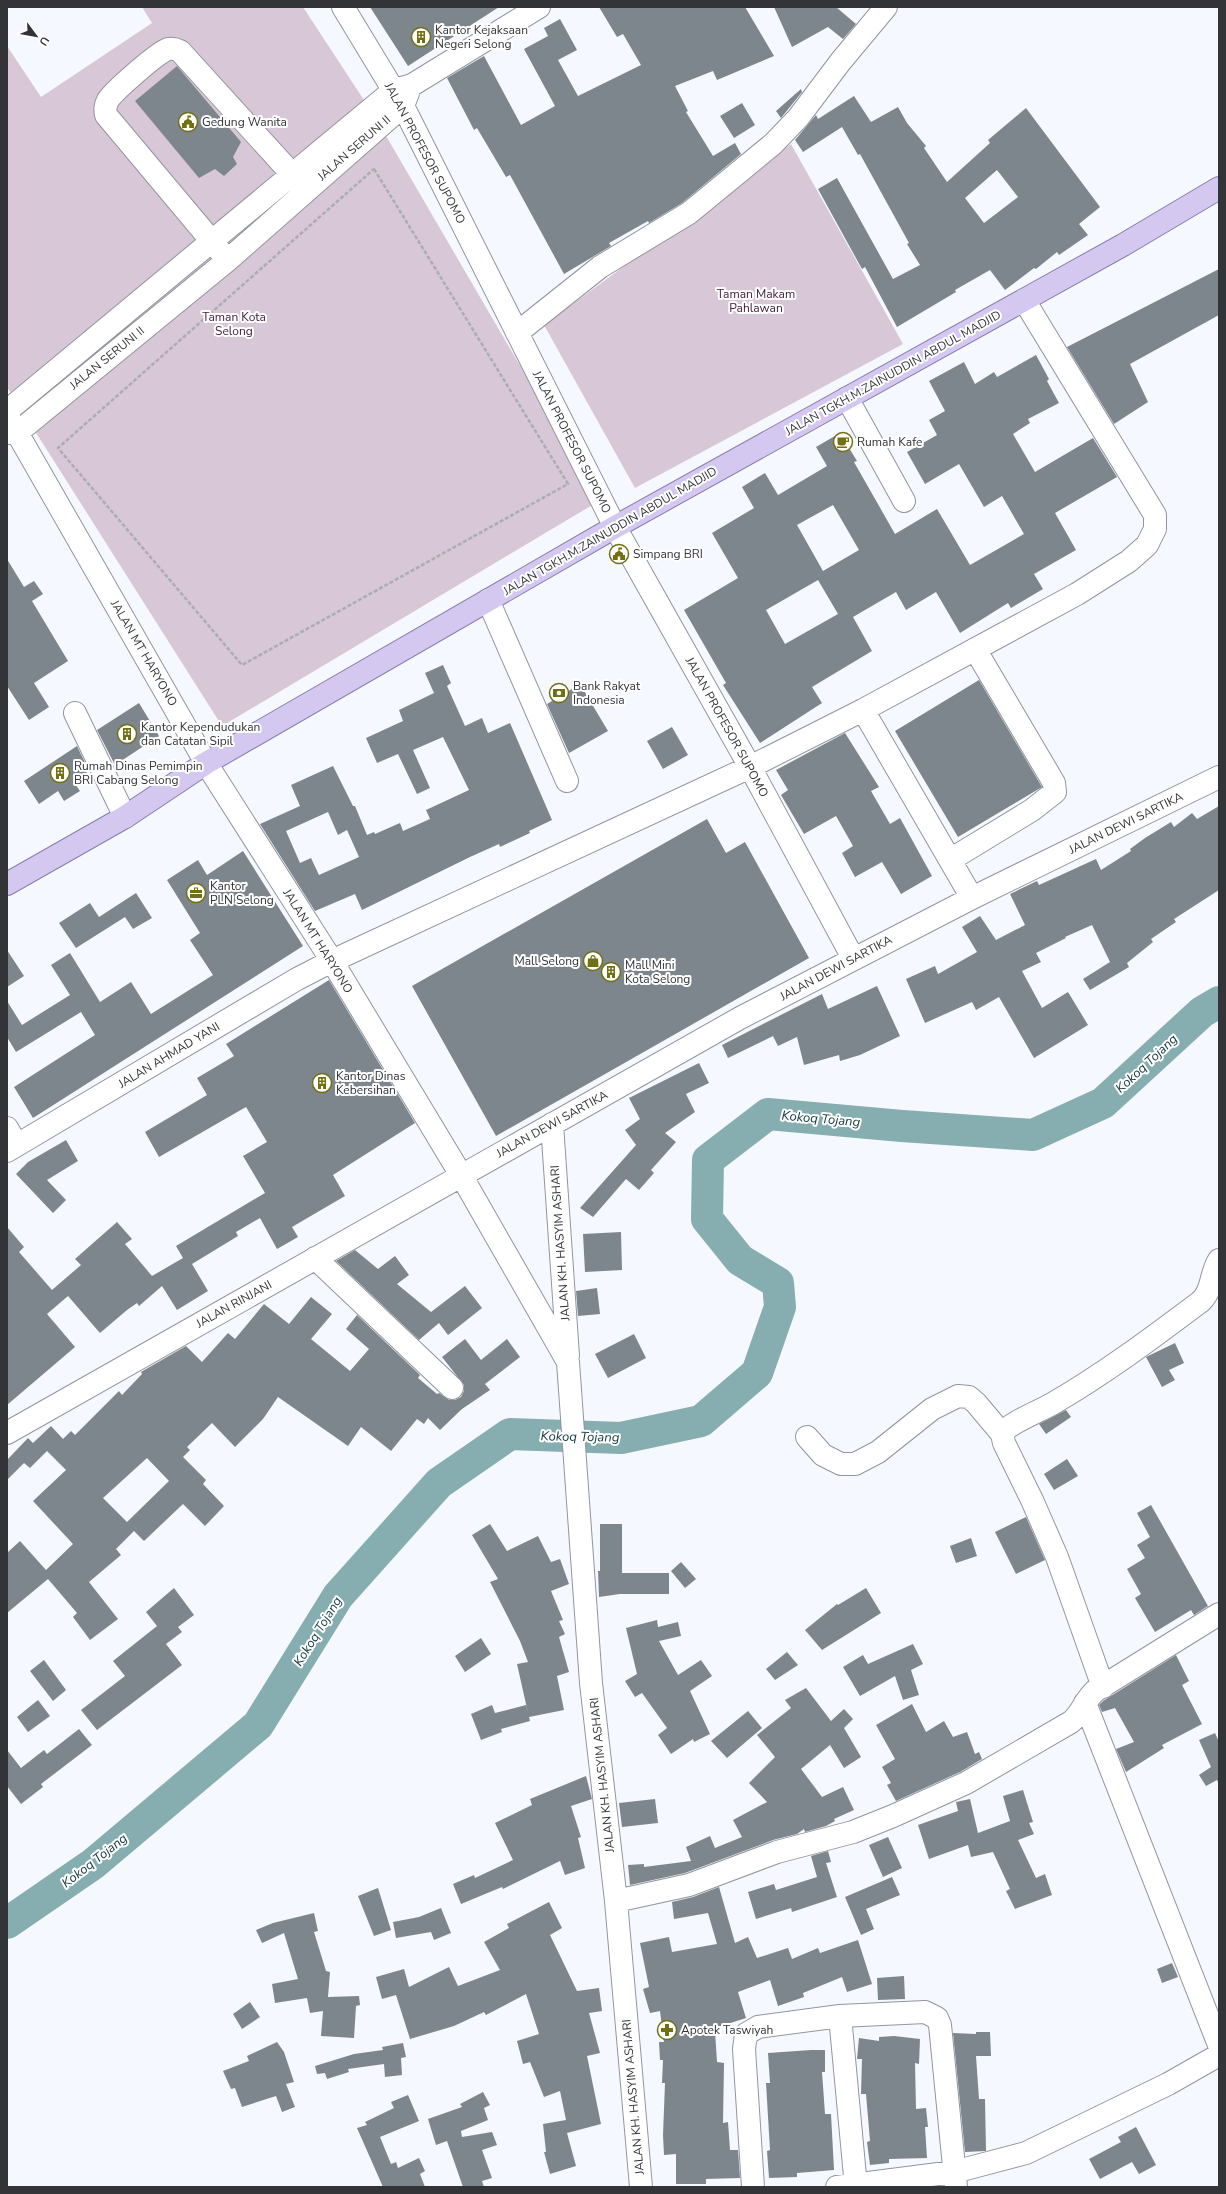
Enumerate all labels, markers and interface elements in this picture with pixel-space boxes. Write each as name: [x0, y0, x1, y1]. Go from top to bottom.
north arrow: [16, 16, 56, 56]
place label: Kantor Kejaksaan Negeri Selong: [435, 22, 528, 52]
building icon: Kantor Kejaksaan Negeri Selong: [410, 26, 432, 48]
text: U: [36, 34, 53, 48]
street label: JALAN PROFESOR SUPOMO: [380, 79, 469, 226]
public building icon: Gedung Wanita: [177, 111, 199, 133]
street label: JALAN SERUNI II: [313, 112, 394, 185]
place label: Gedung Wanita: [202, 114, 287, 130]
park label: Taman Makam Pahlawan: [717, 286, 795, 316]
street label: JALAN TGKH.M.ZAINUDDIN ABDUL MADJID: [781, 307, 1004, 440]
park label: Taman Kota Selong: [202, 309, 266, 339]
street label: JALAN SERUNI II: [65, 323, 148, 394]
street label: JALAN PROFESOR SUPOMO: [529, 367, 615, 516]
cafe icon: Rumah Kafe: [832, 431, 854, 453]
place label: Rumah Kafe: [857, 434, 922, 450]
street label: JALAN TGKH.M.ZAINUDDIN ABDUL MADJID: [499, 463, 720, 599]
public building icon: Simpang BRI: [608, 543, 630, 565]
place label: Simpang BRI: [633, 546, 703, 562]
street label: JALAN MT HARYONO: [107, 596, 181, 709]
street label: JALAN PROFESOR SUPOMO: [681, 653, 772, 800]
place label: Bank Rakyat Indonesia: [573, 678, 641, 708]
bank icon: Bank Rakyat Indonesia: [548, 682, 570, 704]
place label: Kantor Kependudukan dan Catatan Sipil: [141, 719, 260, 749]
building icon: Kantor Kependudukan dan Catatan Sipil: [116, 723, 138, 745]
place label: Rumah Dinas Pemimpin BRI Cabang Selong: [74, 758, 203, 788]
building icon: Rumah Dinas Pemimpin BRI Cabang Selong: [49, 762, 71, 784]
street label: JALAN DEWI SARTIKA: [1065, 788, 1186, 858]
place label: Kantor PLN Selong: [210, 878, 274, 908]
office icon: Kantor PLN Selong: [185, 882, 207, 904]
street label: JALAN MT HARYONO: [279, 885, 357, 996]
street label: JALAN DEWI SARTIKA: [776, 931, 895, 1005]
shop icon: Mall Selong: [582, 950, 604, 972]
place label: Mall Selong: [514, 953, 579, 969]
place label: Mall Mini Kota Selong: [625, 957, 690, 987]
building icon: Mall Mini Kota Selong: [600, 961, 622, 983]
street label: JALAN AHMAD YANI: [114, 1018, 223, 1092]
water label: Kokoq Tojang: [1112, 1030, 1182, 1097]
place label: Kantor Dinas Kebersihan: [336, 1068, 406, 1098]
building icon: Kantor Dinas Kebersihan: [311, 1072, 333, 1094]
street label: JALAN DEWI SARTIKA: [493, 1087, 611, 1162]
water label: Kokoq Tojang: [781, 1107, 861, 1131]
street label: JALAN KH. HASYIM ASHARI: [547, 1165, 573, 1322]
street label: JALAN RINJANI: [192, 1277, 275, 1332]
water label: Kokoq Tojang: [540, 1427, 620, 1447]
water label: Kokoq Tojang: [289, 1593, 347, 1670]
street label: JALAN KH. HASYIM ASHARI: [586, 1697, 618, 1854]
water label: Kokoq Tojang: [58, 1829, 131, 1892]
street label: JALAN KH. HASYIM ASHARI: [618, 2019, 648, 2176]
pharmacy icon: Apotek Taswiyah: [656, 2019, 678, 2041]
place label: Apotek Taswiyah: [681, 2022, 773, 2038]

